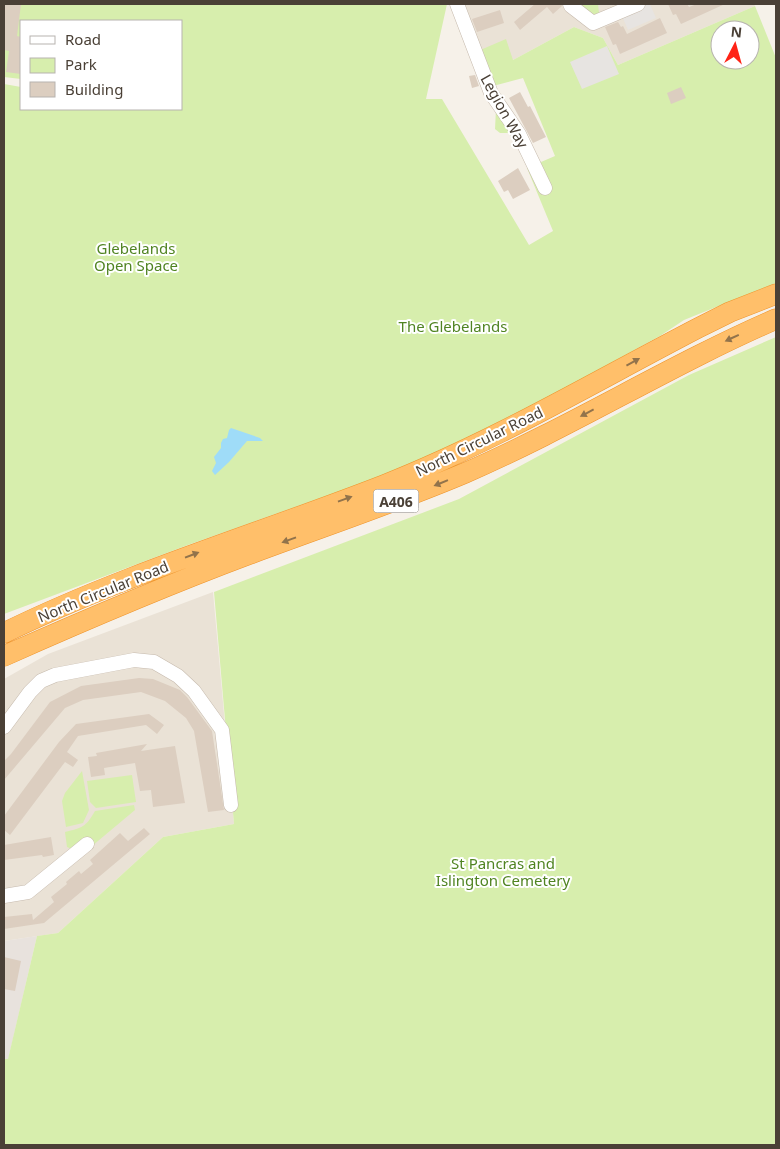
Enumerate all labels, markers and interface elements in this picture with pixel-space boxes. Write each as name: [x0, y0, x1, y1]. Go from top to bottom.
legend: [20, 20, 182, 110]
north arrow: [710, 20, 760, 70]
text: N: [730, 22, 743, 42]
text: Road: [65, 29, 101, 49]
text: Park: [65, 54, 97, 74]
street label: Legion Way: [477, 71, 534, 152]
text: Building: [65, 79, 123, 99]
park label: Glebelands Open Space: [94, 238, 178, 275]
park label: The Glebelands: [399, 316, 507, 336]
one-way arrow: [725, 335, 739, 343]
one-way arrow: [626, 358, 641, 366]
street label: North Circular Road: [412, 401, 546, 481]
one-way arrow: [580, 409, 595, 417]
one-way arrow: [433, 479, 448, 487]
road number: A406: [374, 490, 418, 512]
one-way arrow: [338, 495, 353, 503]
one-way arrow: [281, 537, 296, 544]
one-way arrow: [185, 551, 200, 559]
street label: North Circular Road: [35, 556, 171, 626]
park label: St Pancras and Islington Cemetery: [436, 853, 571, 890]

